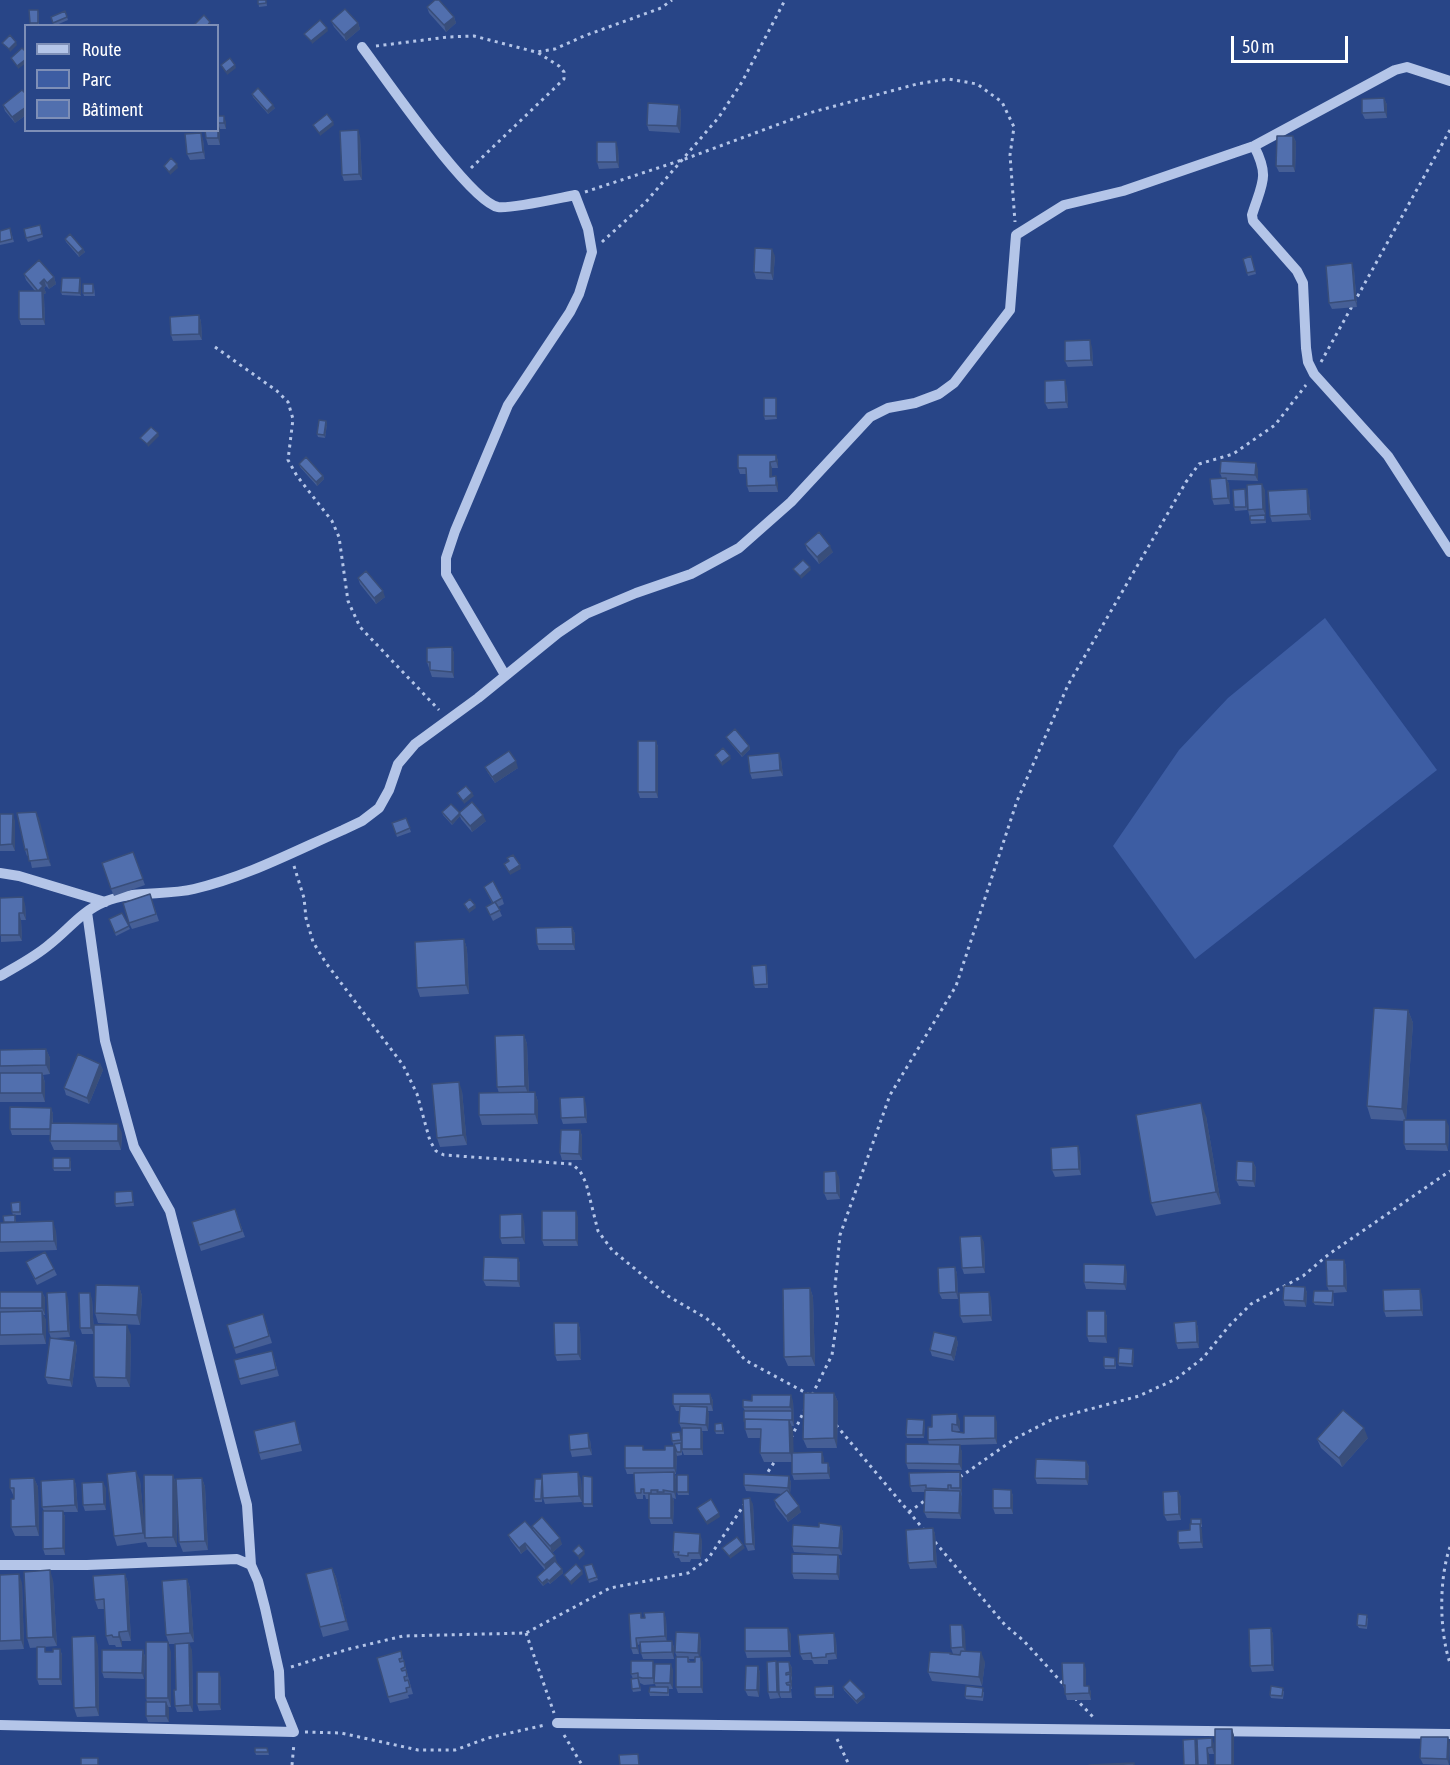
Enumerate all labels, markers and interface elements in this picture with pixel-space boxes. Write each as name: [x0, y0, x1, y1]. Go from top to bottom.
legend: [24, 24, 219, 132]
scale bar: [1234, 24, 1351, 62]
text: 50 m: [1242, 36, 1274, 57]
text: Route: [82, 39, 121, 60]
text: Parc: [82, 69, 111, 90]
text: Bâtiment: [82, 99, 143, 120]

